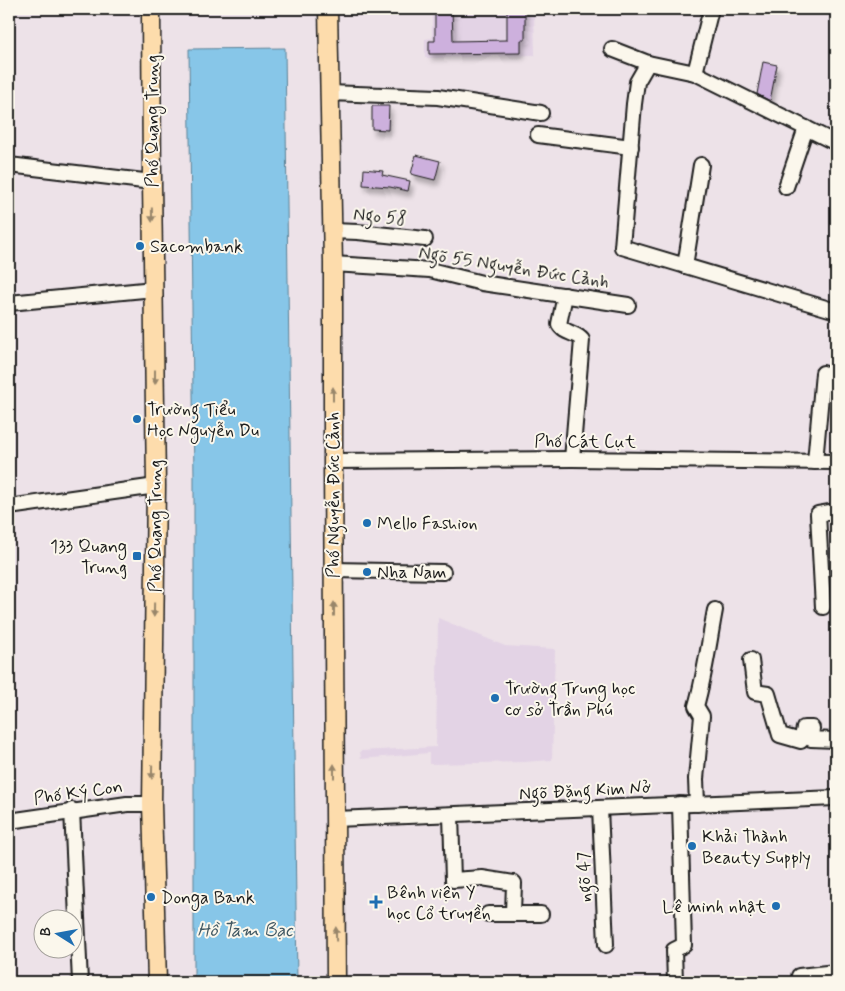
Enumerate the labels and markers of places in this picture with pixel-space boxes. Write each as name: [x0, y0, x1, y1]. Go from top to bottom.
place label: Sacombank: [150, 235, 243, 259]
marker: Sacombank: [134, 240, 146, 252]
place label: Trường Tiểu Học Nguyễn Du: [147, 398, 259, 444]
marker: Trường Tiểu Học Nguyễn Du: [131, 413, 143, 425]
place label: Mello Fashion: [377, 512, 478, 536]
marker: Mello Fashion: [361, 517, 373, 529]
place label: 133 Quang Trung: [50, 535, 127, 580]
marker: 133 Quang Trung: [131, 550, 143, 562]
place label: Nha Nam: [377, 561, 447, 585]
marker: Nha Nam: [361, 566, 373, 578]
place label: Trường Trung học cơ sở Trần Phú: [505, 677, 635, 722]
marker: Trường Trung học cơ sở Trần Phú: [489, 692, 501, 704]
place label: Khải Thành Beauty Supply: [702, 825, 811, 870]
marker: Khải Thành Beauty Supply: [686, 840, 698, 852]
place label: Bênh viện Y học Cổ truyền: [387, 881, 491, 926]
place label: Donga Bank: [161, 886, 255, 911]
marker: Donga Bank: [145, 891, 157, 903]
marker: Bênh viện Y học Cổ truyền: [369, 895, 383, 909]
place label: Lê minh nhật: [662, 895, 766, 919]
marker: Lê minh nhật: [770, 900, 782, 912]

